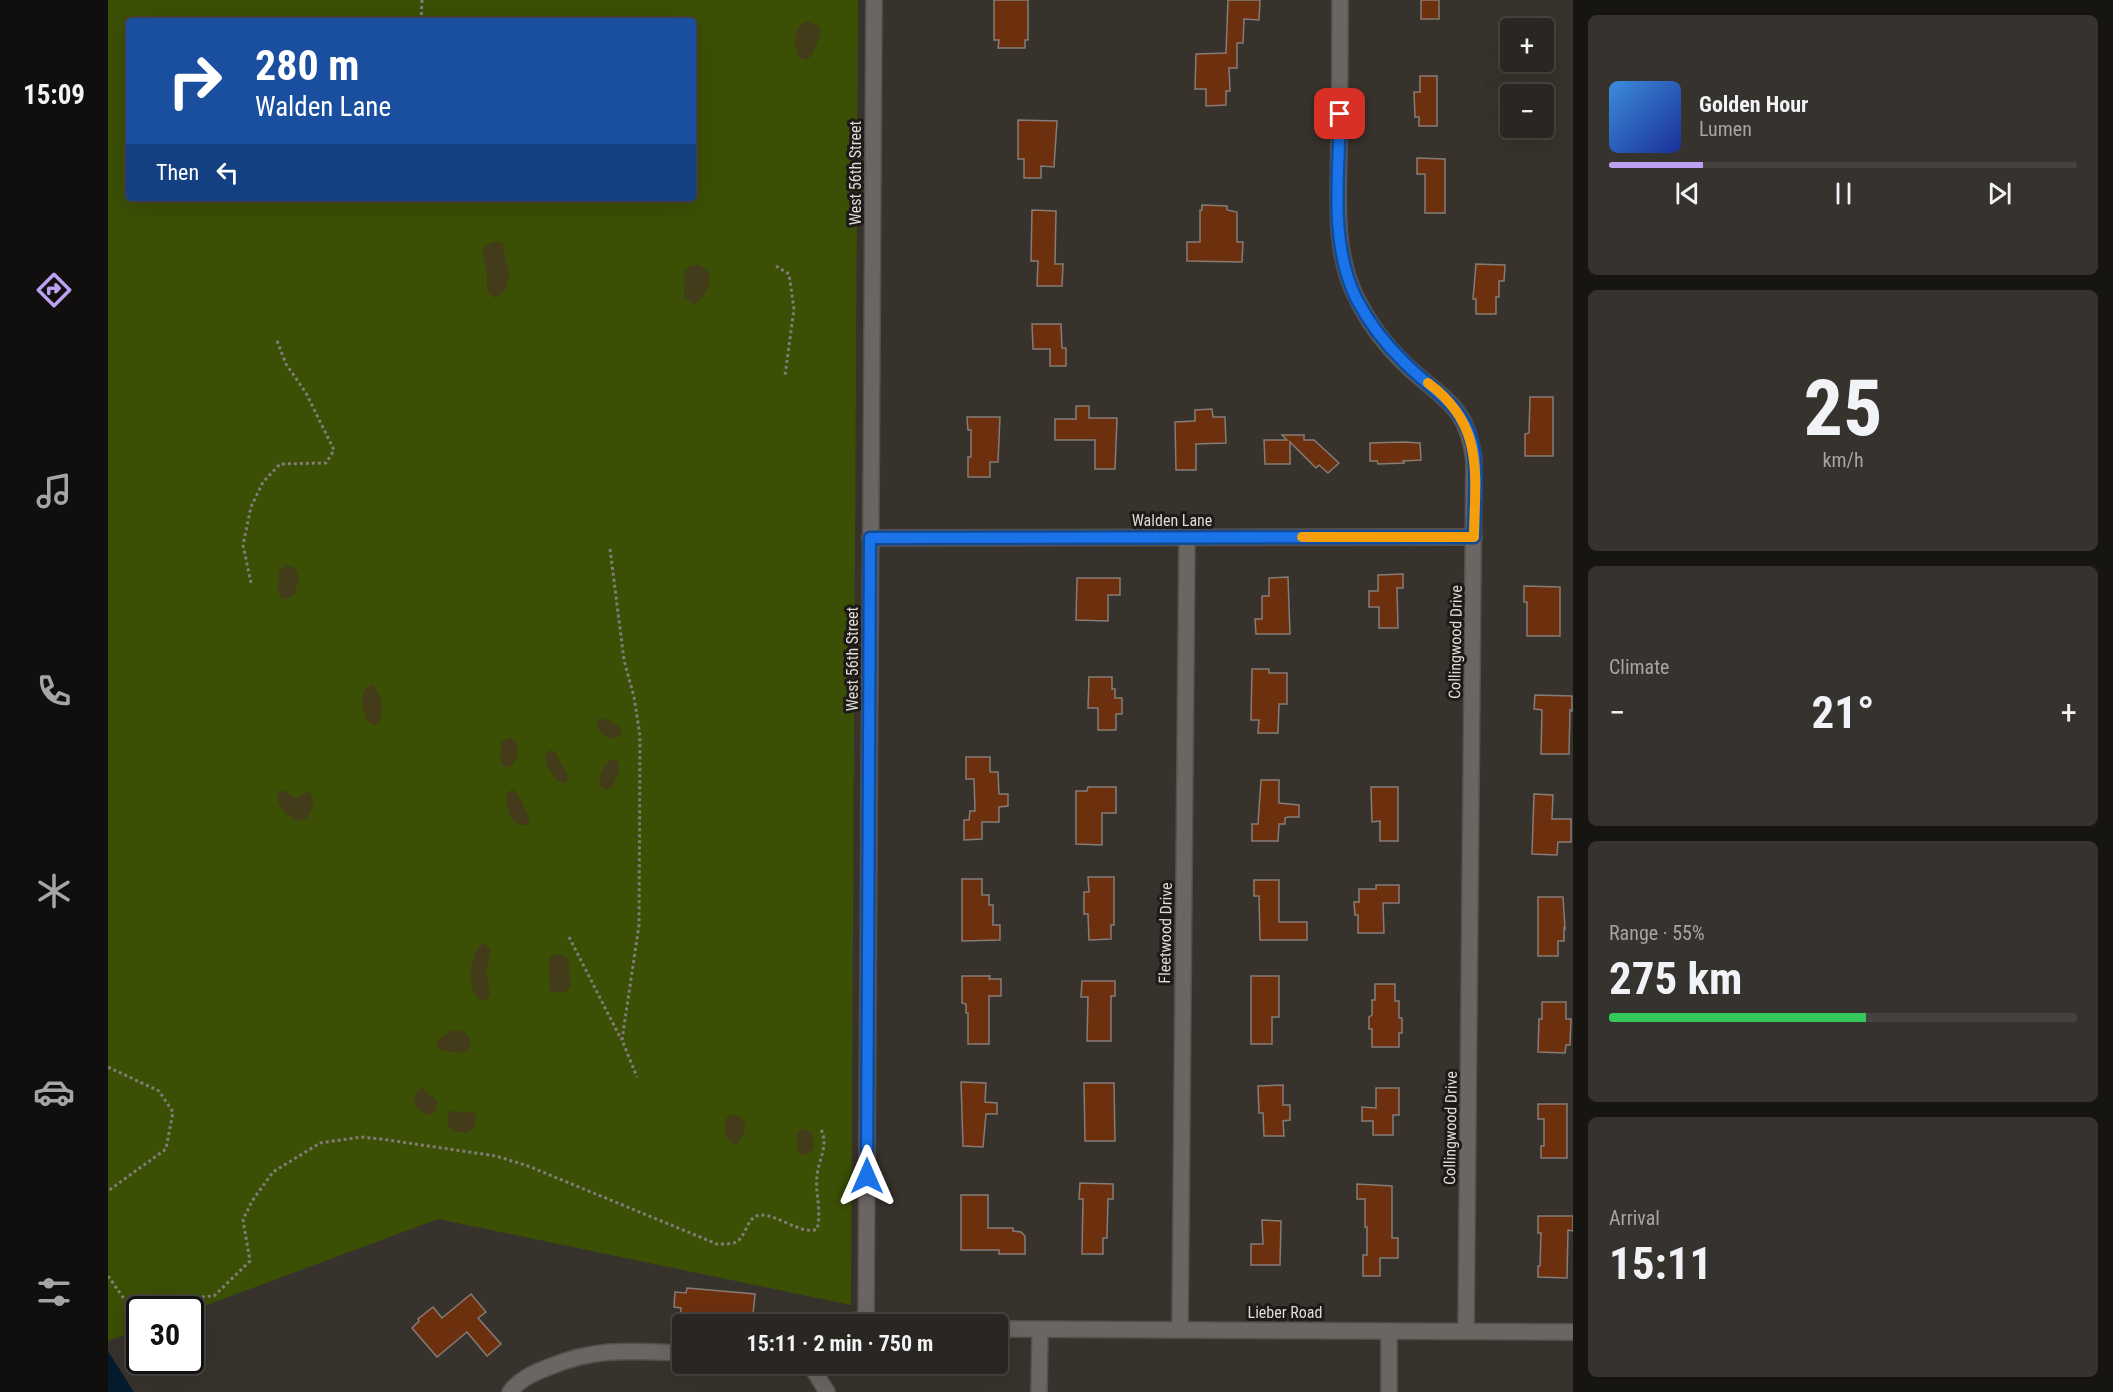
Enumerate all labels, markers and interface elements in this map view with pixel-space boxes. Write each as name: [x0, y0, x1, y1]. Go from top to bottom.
map controls: [1500, 18, 1554, 138]
button: +: [1500, 18, 1554, 72]
text: 280 m: [255, 41, 360, 90]
icon: right: [156, 42, 234, 120]
text: 15:09: [23, 79, 85, 111]
button: −: [1500, 84, 1554, 138]
pin: [1314, 88, 1365, 139]
text: Walden Lane: [255, 91, 391, 123]
text: Golden Hour: [1699, 92, 1808, 117]
icon: arrive: [1323, 97, 1356, 130]
text: Lumen: [1699, 117, 1752, 141]
street label: West 56th Street: [846, 120, 865, 225]
icon: left: [211, 156, 244, 189]
text: Then: [156, 160, 199, 185]
icon: previous: [1671, 177, 1704, 210]
icon: pause: [1827, 177, 1860, 210]
icon: next: [1983, 177, 2016, 210]
icon: directions: [33, 269, 75, 311]
text: 25: [1804, 363, 1882, 454]
text: km/h: [1822, 448, 1864, 472]
icon: music: [33, 470, 75, 512]
street label: Walden Lane: [1132, 511, 1212, 530]
street label: Collingwood Drive: [1445, 585, 1466, 699]
street label: West 56th Street: [843, 606, 862, 711]
text: Climate: [1609, 655, 1669, 679]
icon: phone: [33, 670, 75, 712]
text: 21°: [1812, 686, 1875, 739]
text: −: [1609, 693, 1626, 732]
text: +: [2061, 693, 2077, 732]
icon: climate: [33, 870, 75, 912]
street label: Fleetwood Drive: [1155, 882, 1176, 984]
text: Range · 55%: [1609, 921, 1705, 945]
text: 275 km: [1609, 952, 1742, 1005]
icon: car: [33, 1071, 75, 1113]
street label: Collingwood Drive: [1440, 1071, 1461, 1185]
position arrow: [835, 1144, 899, 1208]
text: Arrival: [1609, 1206, 1660, 1230]
text: 15:11: [1609, 1237, 1712, 1290]
icon: filters: [33, 1271, 75, 1313]
speed limit sign: 30: [126, 1296, 204, 1374]
street label: Lieber Road: [1248, 1303, 1322, 1322]
text: 15:11 · 2 min · 750 m: [747, 1331, 933, 1356]

